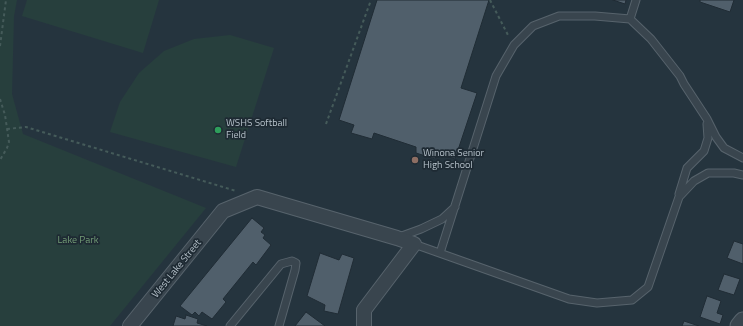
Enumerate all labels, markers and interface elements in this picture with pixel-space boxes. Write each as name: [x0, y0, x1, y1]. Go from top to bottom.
place label: WSHS Softball Field: [226, 118, 287, 142]
marker: WSHS Softball Field: [213, 125, 223, 135]
place label: Winona Senior High School: [423, 148, 484, 172]
marker: Winona Senior High School: [410, 155, 420, 165]
park label: Lake Park: [58, 235, 98, 247]
street label: West Lake Street: [150, 237, 204, 301]

